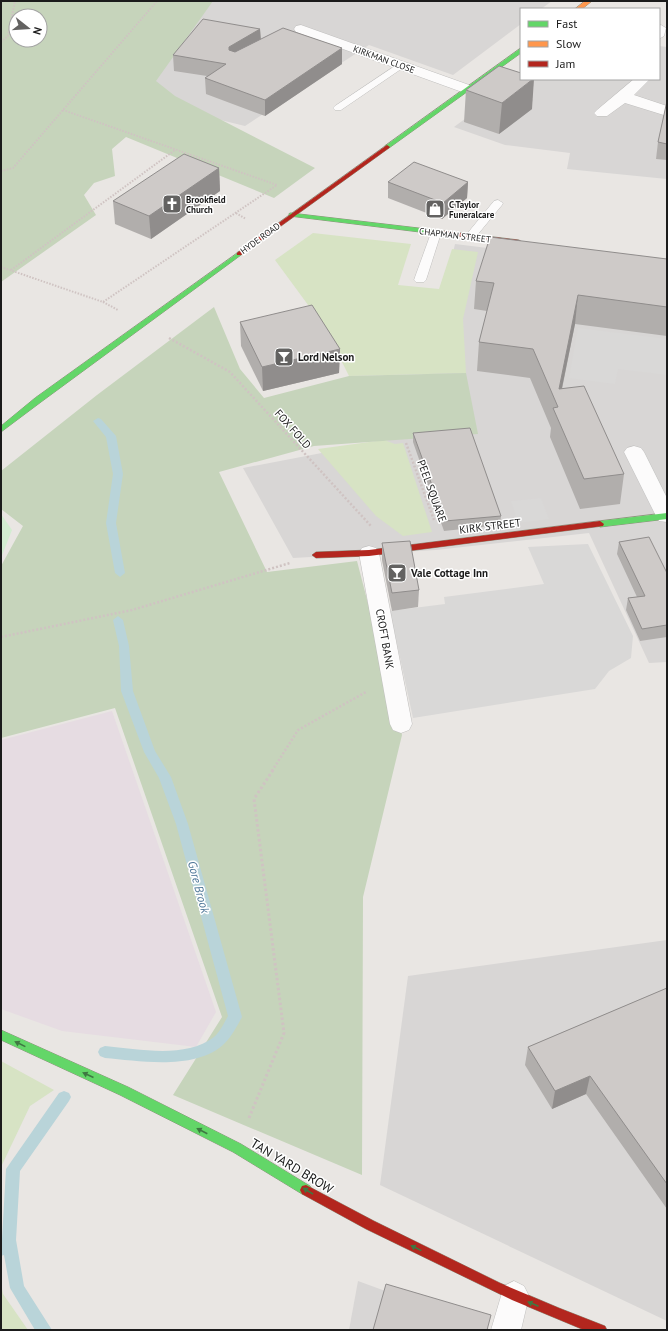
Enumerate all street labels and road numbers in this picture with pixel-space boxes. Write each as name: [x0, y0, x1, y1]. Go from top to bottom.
street label: KIRKMAN CLOSE: [352, 43, 416, 75]
street label: HYDE ROAD: [238, 220, 282, 256]
street label: CHAPMAN STREET: [419, 225, 491, 245]
street label: FOX FOLD: [272, 406, 314, 452]
street label: PEEL SQUARE: [414, 458, 450, 524]
street label: KIRK STREET: [458, 515, 522, 537]
street label: CROFT BANK: [373, 608, 397, 671]
street label: TAN YARD BROW: [247, 1135, 337, 1198]

